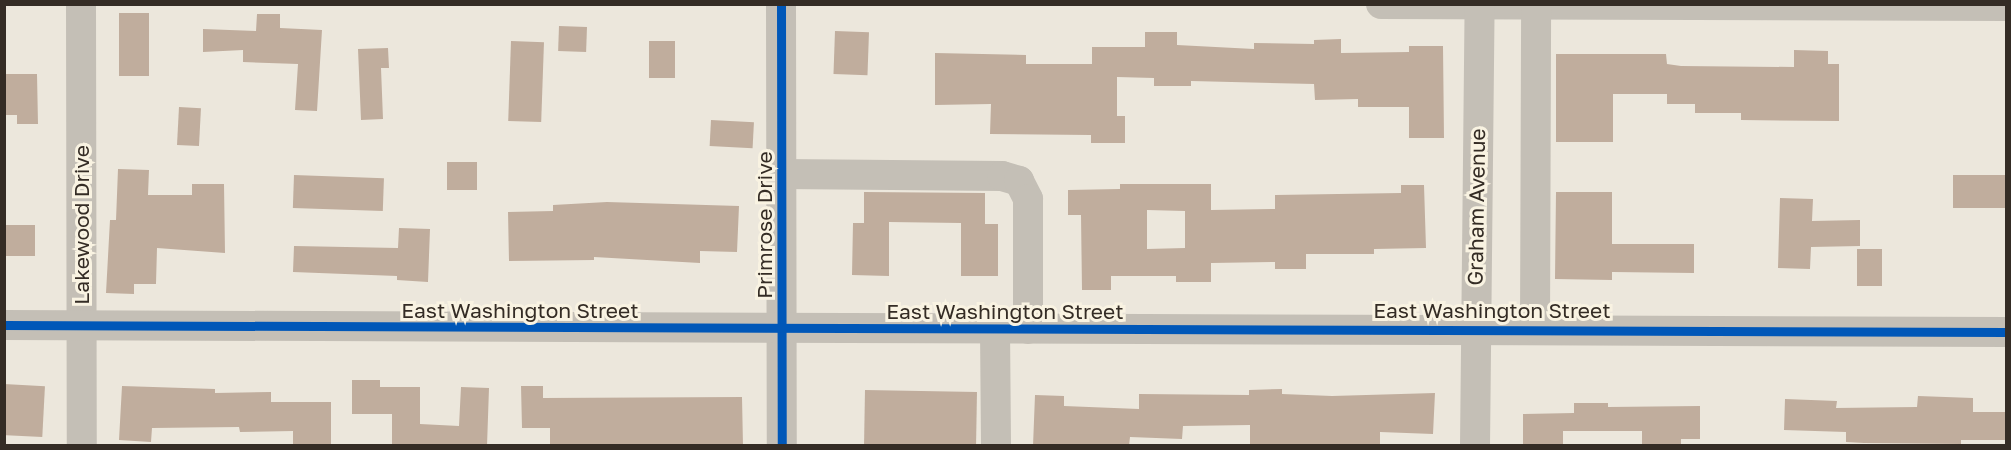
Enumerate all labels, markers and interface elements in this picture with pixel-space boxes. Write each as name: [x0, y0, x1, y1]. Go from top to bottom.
street label: Graham Avenue: [1462, 128, 1490, 286]
street label: Lakewood Drive: [68, 145, 94, 305]
street label: Primrose Drive: [751, 151, 777, 299]
street label: East Washington Street: [401, 297, 639, 323]
street label: East Washington Street: [1373, 297, 1611, 323]
street label: East Washington Street: [886, 298, 1124, 324]

